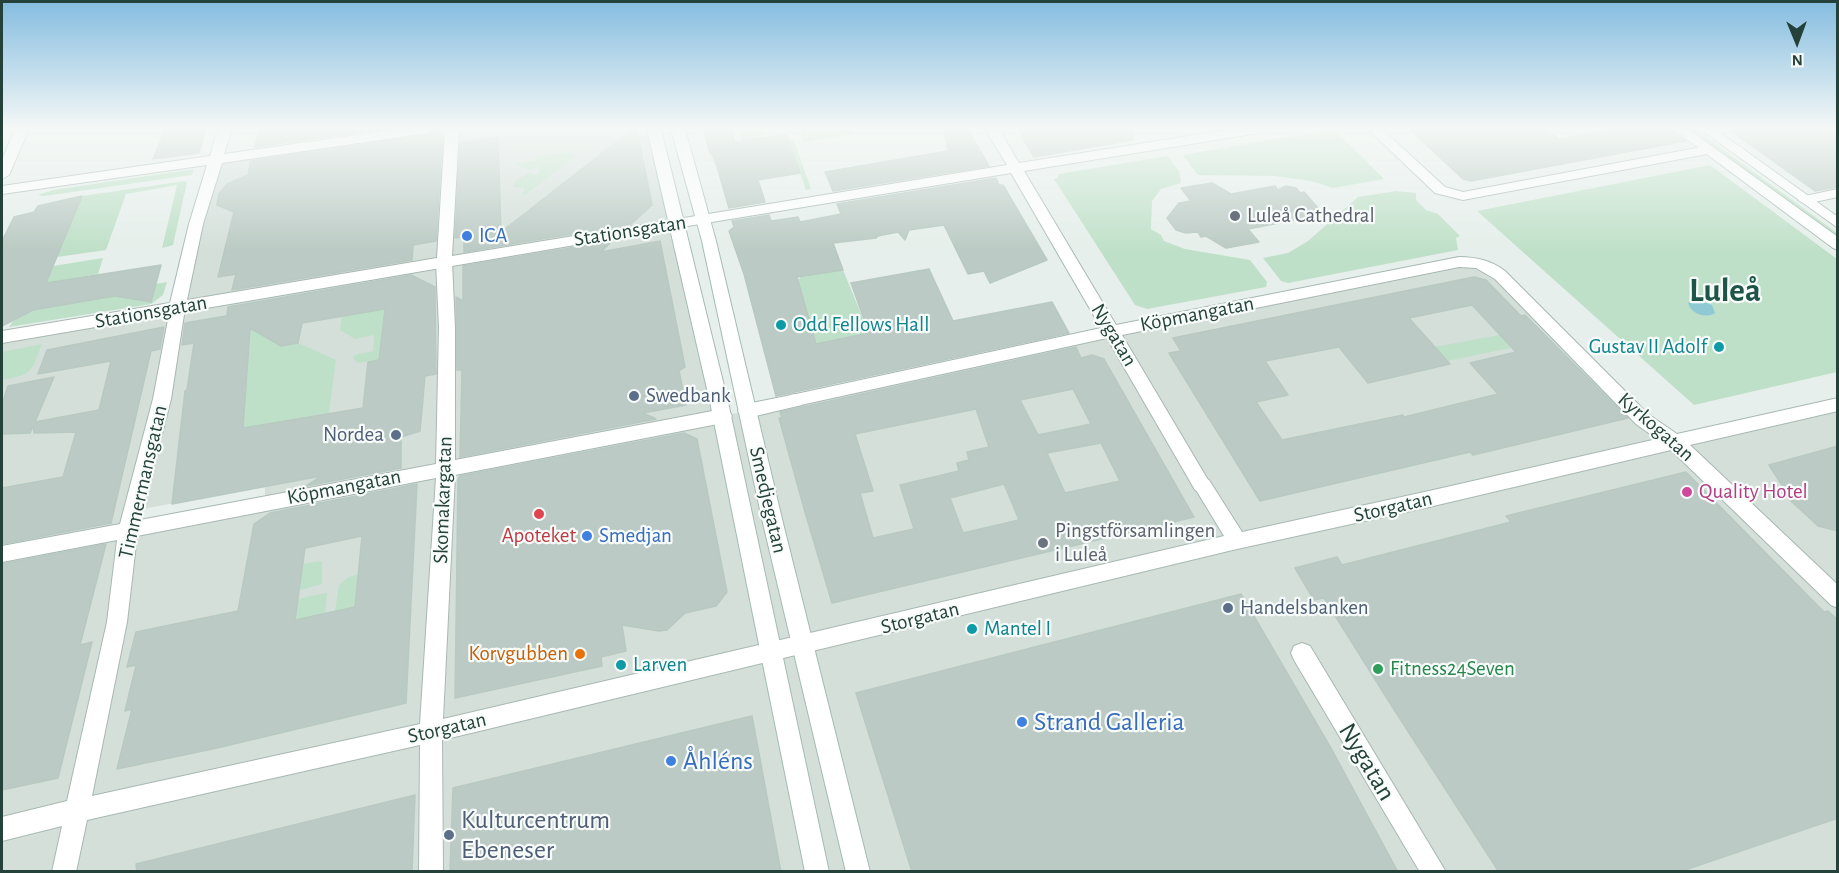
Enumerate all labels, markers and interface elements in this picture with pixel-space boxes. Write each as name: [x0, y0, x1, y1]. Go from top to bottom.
north arrow: [1767, 12, 1827, 72]
text: N: [1792, 52, 1803, 68]
place label: Luleå Cathedral: [1247, 203, 1375, 229]
marker: Luleå Cathedral: [1228, 209, 1242, 223]
street label: Stationsgatan: [572, 210, 688, 252]
place label: ICA: [479, 223, 507, 249]
marker: ICA: [460, 229, 474, 243]
district label: Luleå: [1689, 271, 1761, 311]
street label: Stationsgatan: [93, 290, 209, 334]
street label: Köpmangatan: [1138, 291, 1256, 337]
street label: Nygatan: [1085, 299, 1143, 371]
place label: Odd Fellows Hall: [793, 312, 929, 338]
marker: Odd Fellows Hall: [774, 318, 788, 332]
place label: Gustav II Adolf: [1589, 334, 1707, 360]
marker: Gustav II Adolf: [1712, 340, 1726, 354]
place label: Swedbank: [646, 383, 731, 409]
street label: Kyrkogatan: [1613, 387, 1699, 467]
marker: Swedbank: [627, 389, 641, 403]
street label: Timmermansgatan: [113, 403, 173, 561]
place label: Nordea: [323, 422, 384, 448]
marker: Nordea: [389, 428, 403, 442]
street label: Skomakargatan: [428, 436, 458, 564]
street label: Smedjegatan: [743, 444, 793, 556]
street label: Köpmangatan: [285, 464, 403, 510]
place label: Quality Hotel: [1699, 479, 1808, 505]
marker: Quality Hotel: [1680, 485, 1694, 499]
street label: Storgatan: [1351, 486, 1435, 528]
marker: Apoteket: [532, 507, 546, 521]
place label: Pingstförsamlingen i Luleå: [1055, 518, 1215, 568]
place label: Apoteket: [502, 523, 576, 549]
place label: Smedjan: [599, 523, 672, 549]
marker: Smedjan: [580, 529, 594, 543]
marker: Pingstförsamlingen i Luleå: [1036, 536, 1050, 550]
place label: Handelsbanken: [1240, 595, 1369, 621]
street label: Storgatan: [878, 596, 962, 640]
marker: Handelsbanken: [1221, 601, 1235, 615]
place label: Mantel I: [984, 616, 1051, 642]
marker: Mantel I: [965, 622, 979, 636]
place label: Korvgubben: [468, 641, 568, 667]
marker: Korvgubben: [573, 647, 587, 661]
place label: Larven: [633, 652, 687, 678]
place label: Fitness24Seven: [1390, 656, 1515, 682]
marker: Larven: [614, 658, 628, 672]
marker: Fitness24Seven: [1371, 662, 1385, 676]
place label: Strand Galleria: [1034, 706, 1185, 738]
street label: Storgatan: [405, 707, 489, 749]
marker: Strand Galleria: [1015, 715, 1029, 729]
street label: Nygatan: [1332, 717, 1402, 807]
place label: Åhléns: [683, 745, 753, 777]
marker: Åhléns: [664, 754, 678, 768]
place label: Kulturcentrum Ebeneser: [461, 804, 610, 866]
marker: Kulturcentrum Ebeneser: [442, 828, 456, 842]

